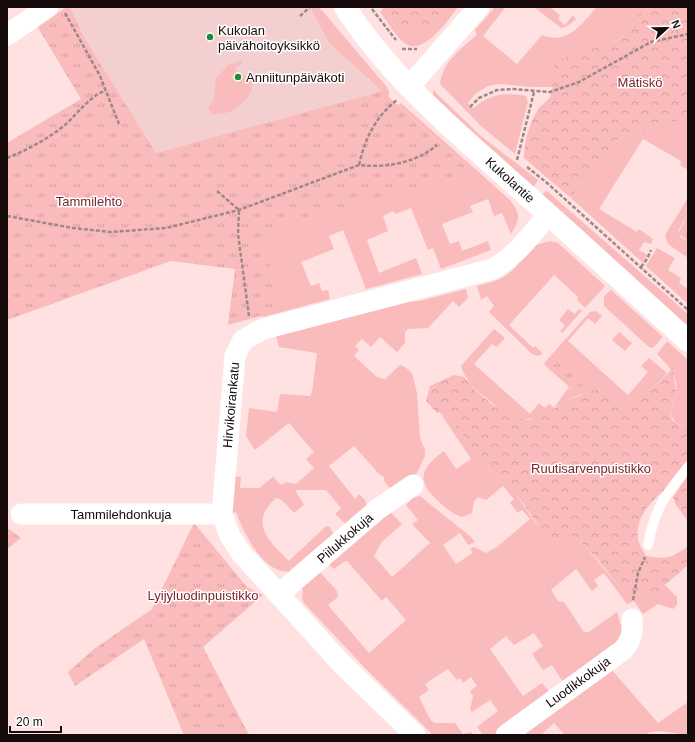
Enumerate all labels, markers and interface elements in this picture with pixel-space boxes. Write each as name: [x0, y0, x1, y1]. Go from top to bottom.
north arrow: [647, 8, 687, 48]
text: N: [669, 18, 683, 30]
place label: Kukolan päivähoitoyksikkö: [218, 23, 320, 53]
marker: Kukolan päivähoitoyksikkö: [205, 32, 215, 42]
place label: Anniitunpäiväkoti: [246, 70, 344, 85]
marker: Anniitunpäiväkoti: [233, 72, 243, 82]
park label: Mätiskö: [618, 75, 662, 90]
street label: Kukolantie: [482, 154, 538, 206]
park label: Tammilehto: [56, 194, 122, 209]
street label: Hirvikoirankatu: [220, 362, 242, 448]
park label: Ruutisarvenpuistikko: [531, 461, 651, 476]
street label: Tammilehdonkuja: [70, 507, 172, 522]
street label: Piilukkokuja: [314, 509, 376, 566]
park label: Lyijyluodinpuistikko: [148, 588, 258, 603]
street label: Luodikkokuja: [543, 653, 614, 710]
scale bar: [10, 708, 61, 734]
text: 20 m: [16, 715, 43, 729]

